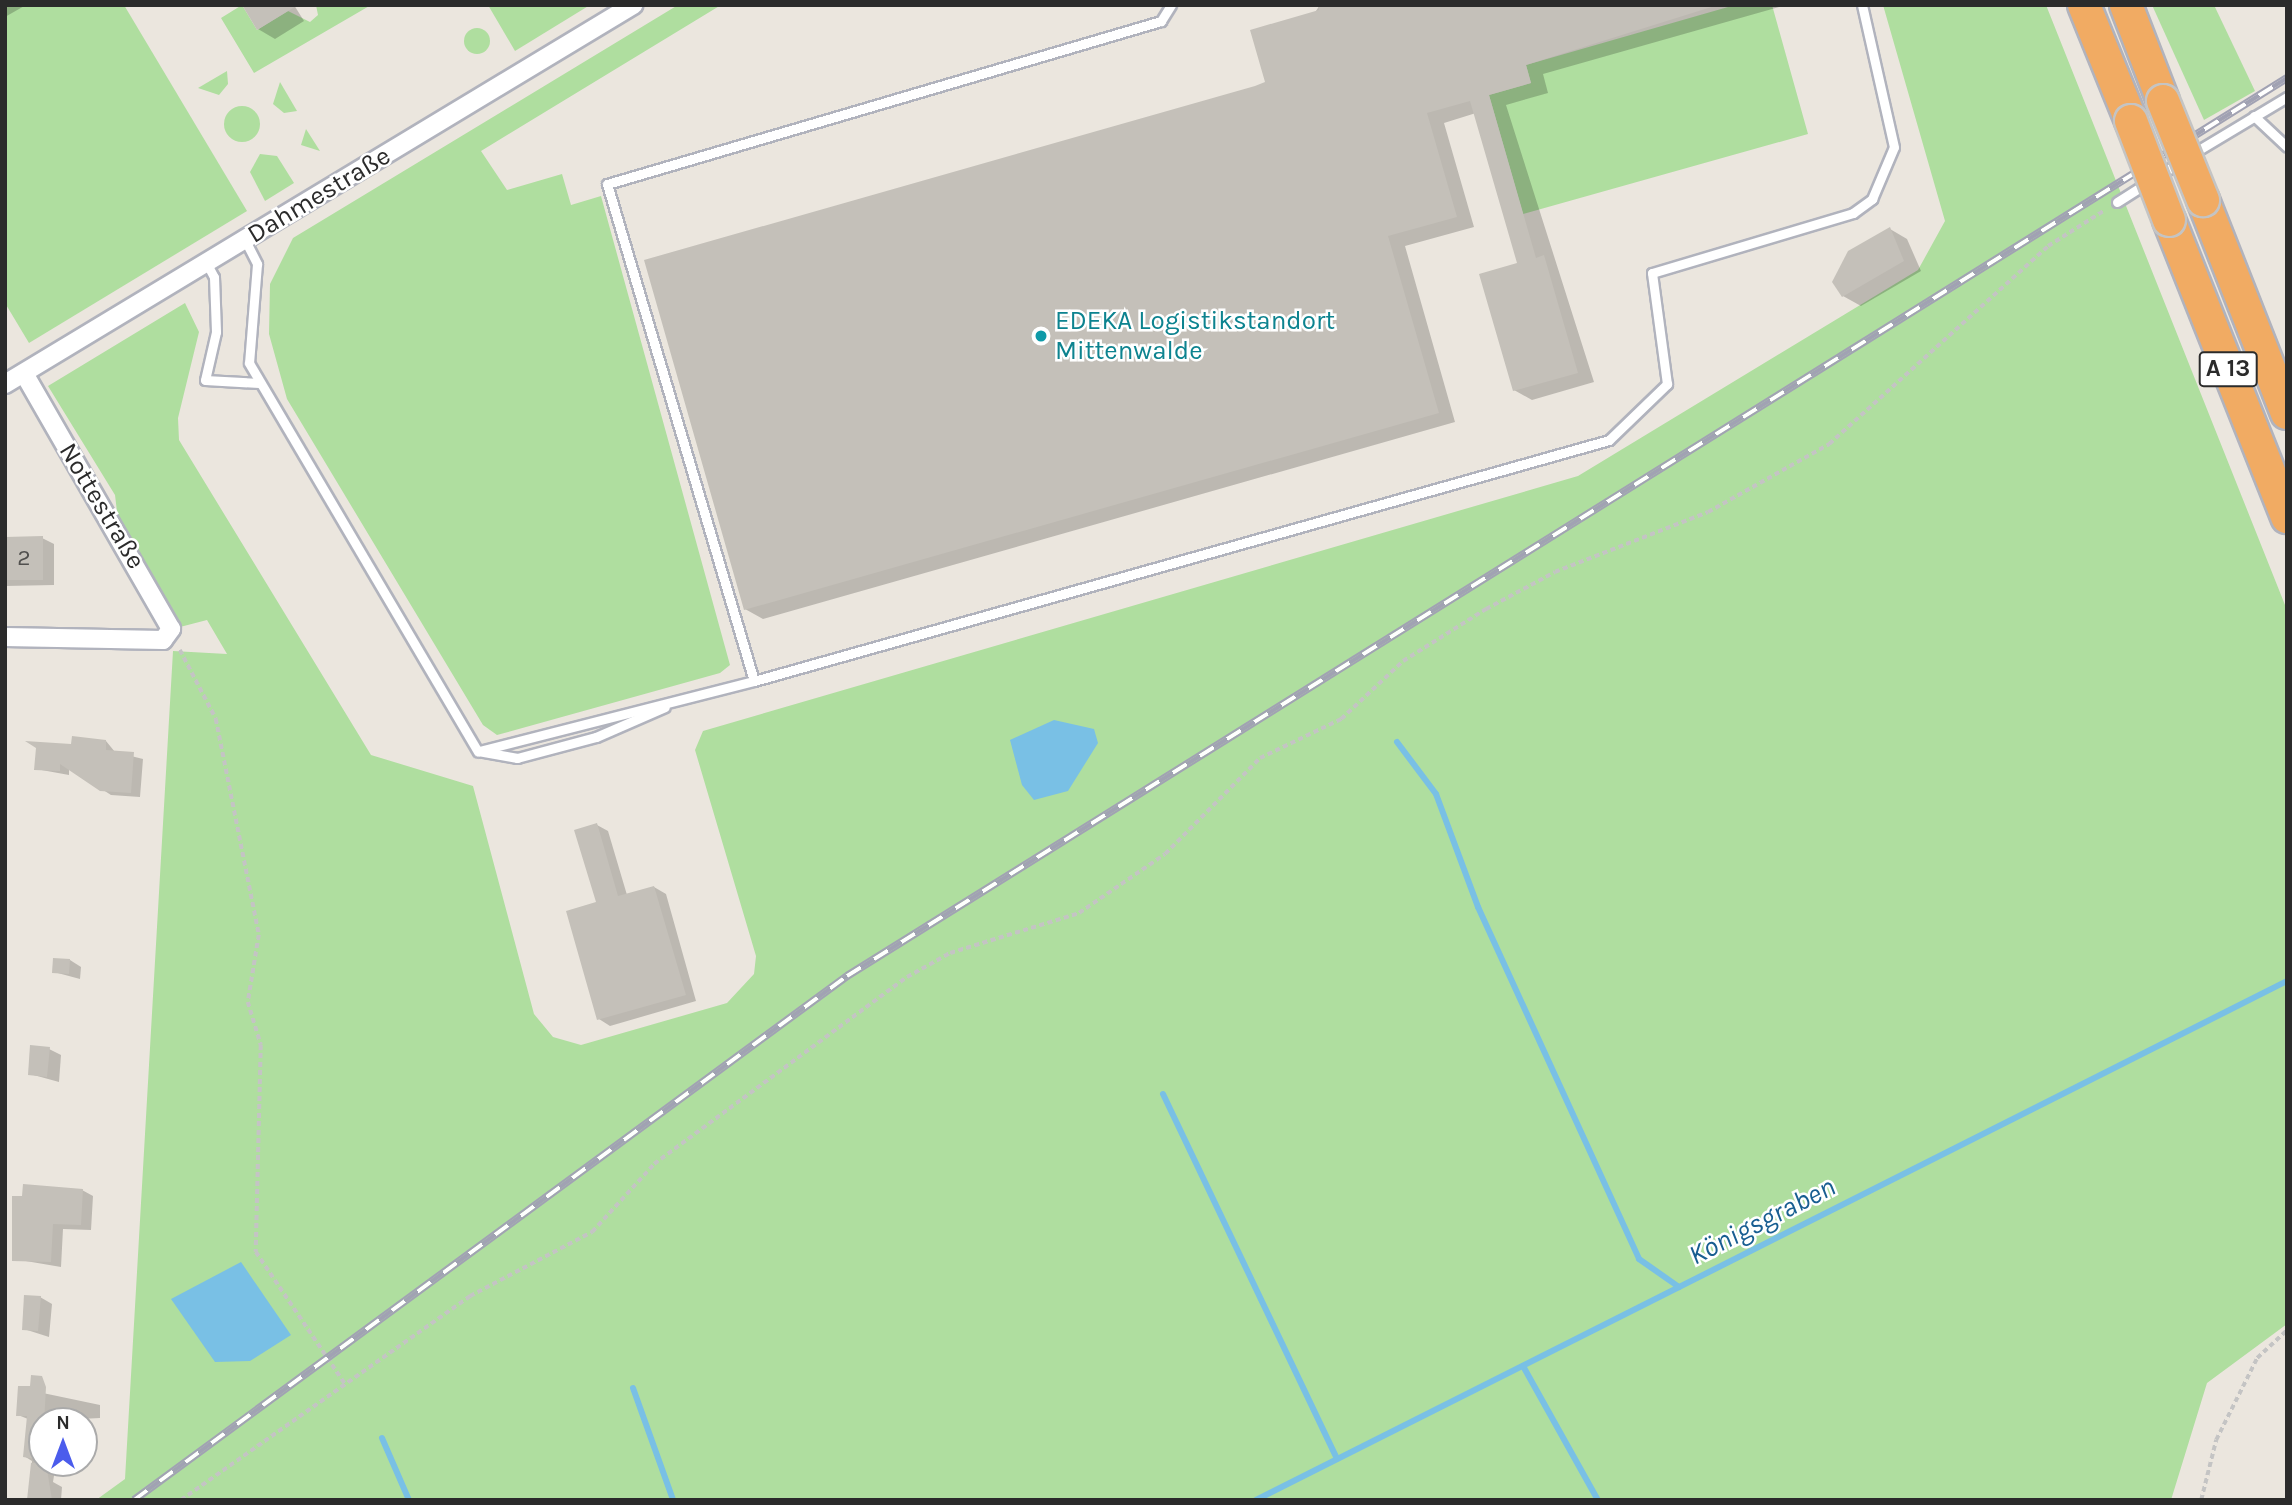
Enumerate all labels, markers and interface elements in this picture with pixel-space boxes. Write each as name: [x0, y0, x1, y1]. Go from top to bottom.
street label: Dahmestraße: [242, 140, 396, 250]
place label: EDEKA Logistikstandort Mittenwalde: [1055, 305, 1335, 366]
marker: EDEKA Logistikstandort Mittenwalde: [1033, 328, 1049, 344]
road number: A 13: [2198, 348, 2258, 390]
street label: Nottestraße: [52, 437, 152, 575]
house number: 2: [17, 544, 31, 572]
water label: Königsgraben: [1683, 1170, 1841, 1272]
north arrow: [28, 1407, 98, 1477]
text: N: [56, 1412, 70, 1434]

